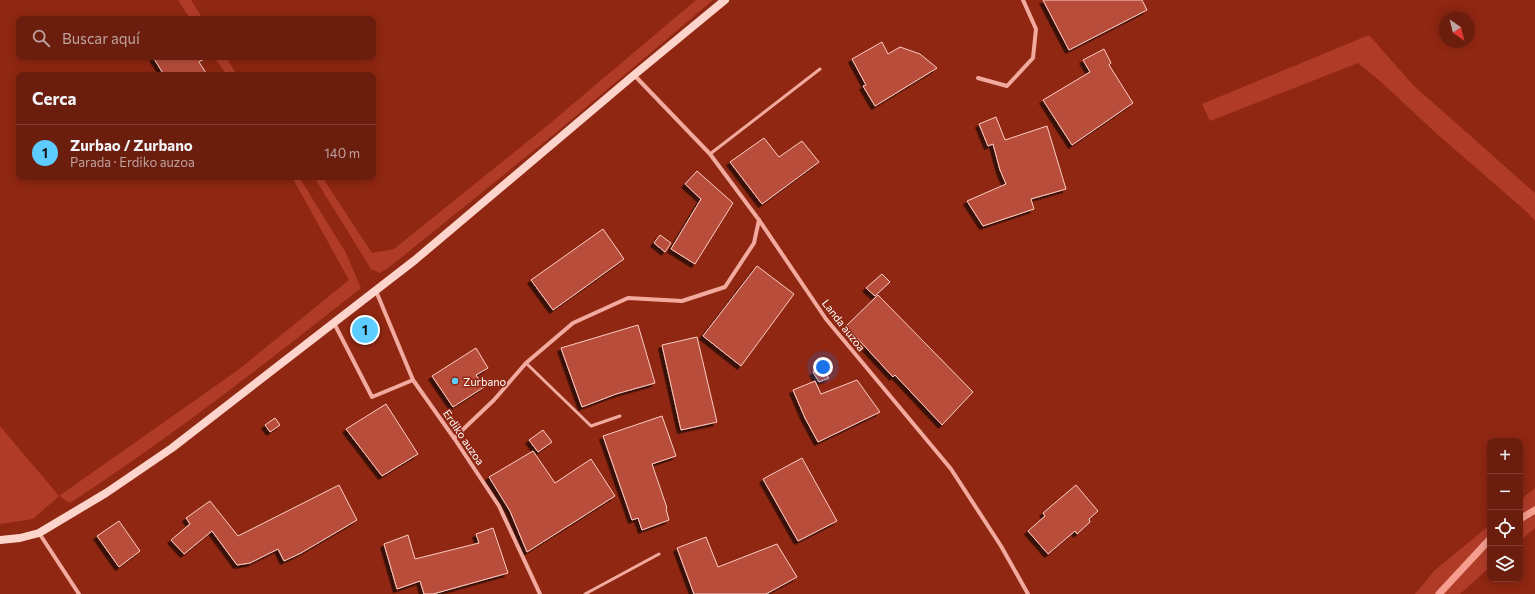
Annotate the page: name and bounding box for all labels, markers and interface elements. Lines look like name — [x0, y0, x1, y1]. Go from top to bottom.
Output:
north arrow — [1439, 12, 1475, 48]
search box — [16, 16, 376, 60]
icon: search — [30, 27, 52, 49]
text: Buscar aquí — [62, 29, 140, 47]
text: Cerca — [32, 88, 77, 109]
text: Zurbao / Zurbano — [70, 136, 193, 154]
text: 1 — [42, 145, 48, 161]
text: 140 m — [324, 145, 360, 161]
text: Parada · Erdiko auzoa — [70, 154, 195, 170]
street label: Landa auzoa — [820, 296, 868, 354]
pin: 1 — [352, 315, 378, 345]
your location — [813, 357, 833, 377]
place label: Zurbano — [463, 375, 506, 388]
marker: Zurbano — [450, 376, 460, 386]
street label: Erdiko auzoa — [441, 407, 487, 467]
map controls — [1487, 438, 1523, 582]
button: + — [1487, 438, 1523, 474]
button: − — [1487, 474, 1523, 510]
button: locate — [1487, 510, 1523, 546]
button: layers — [1487, 546, 1523, 582]

